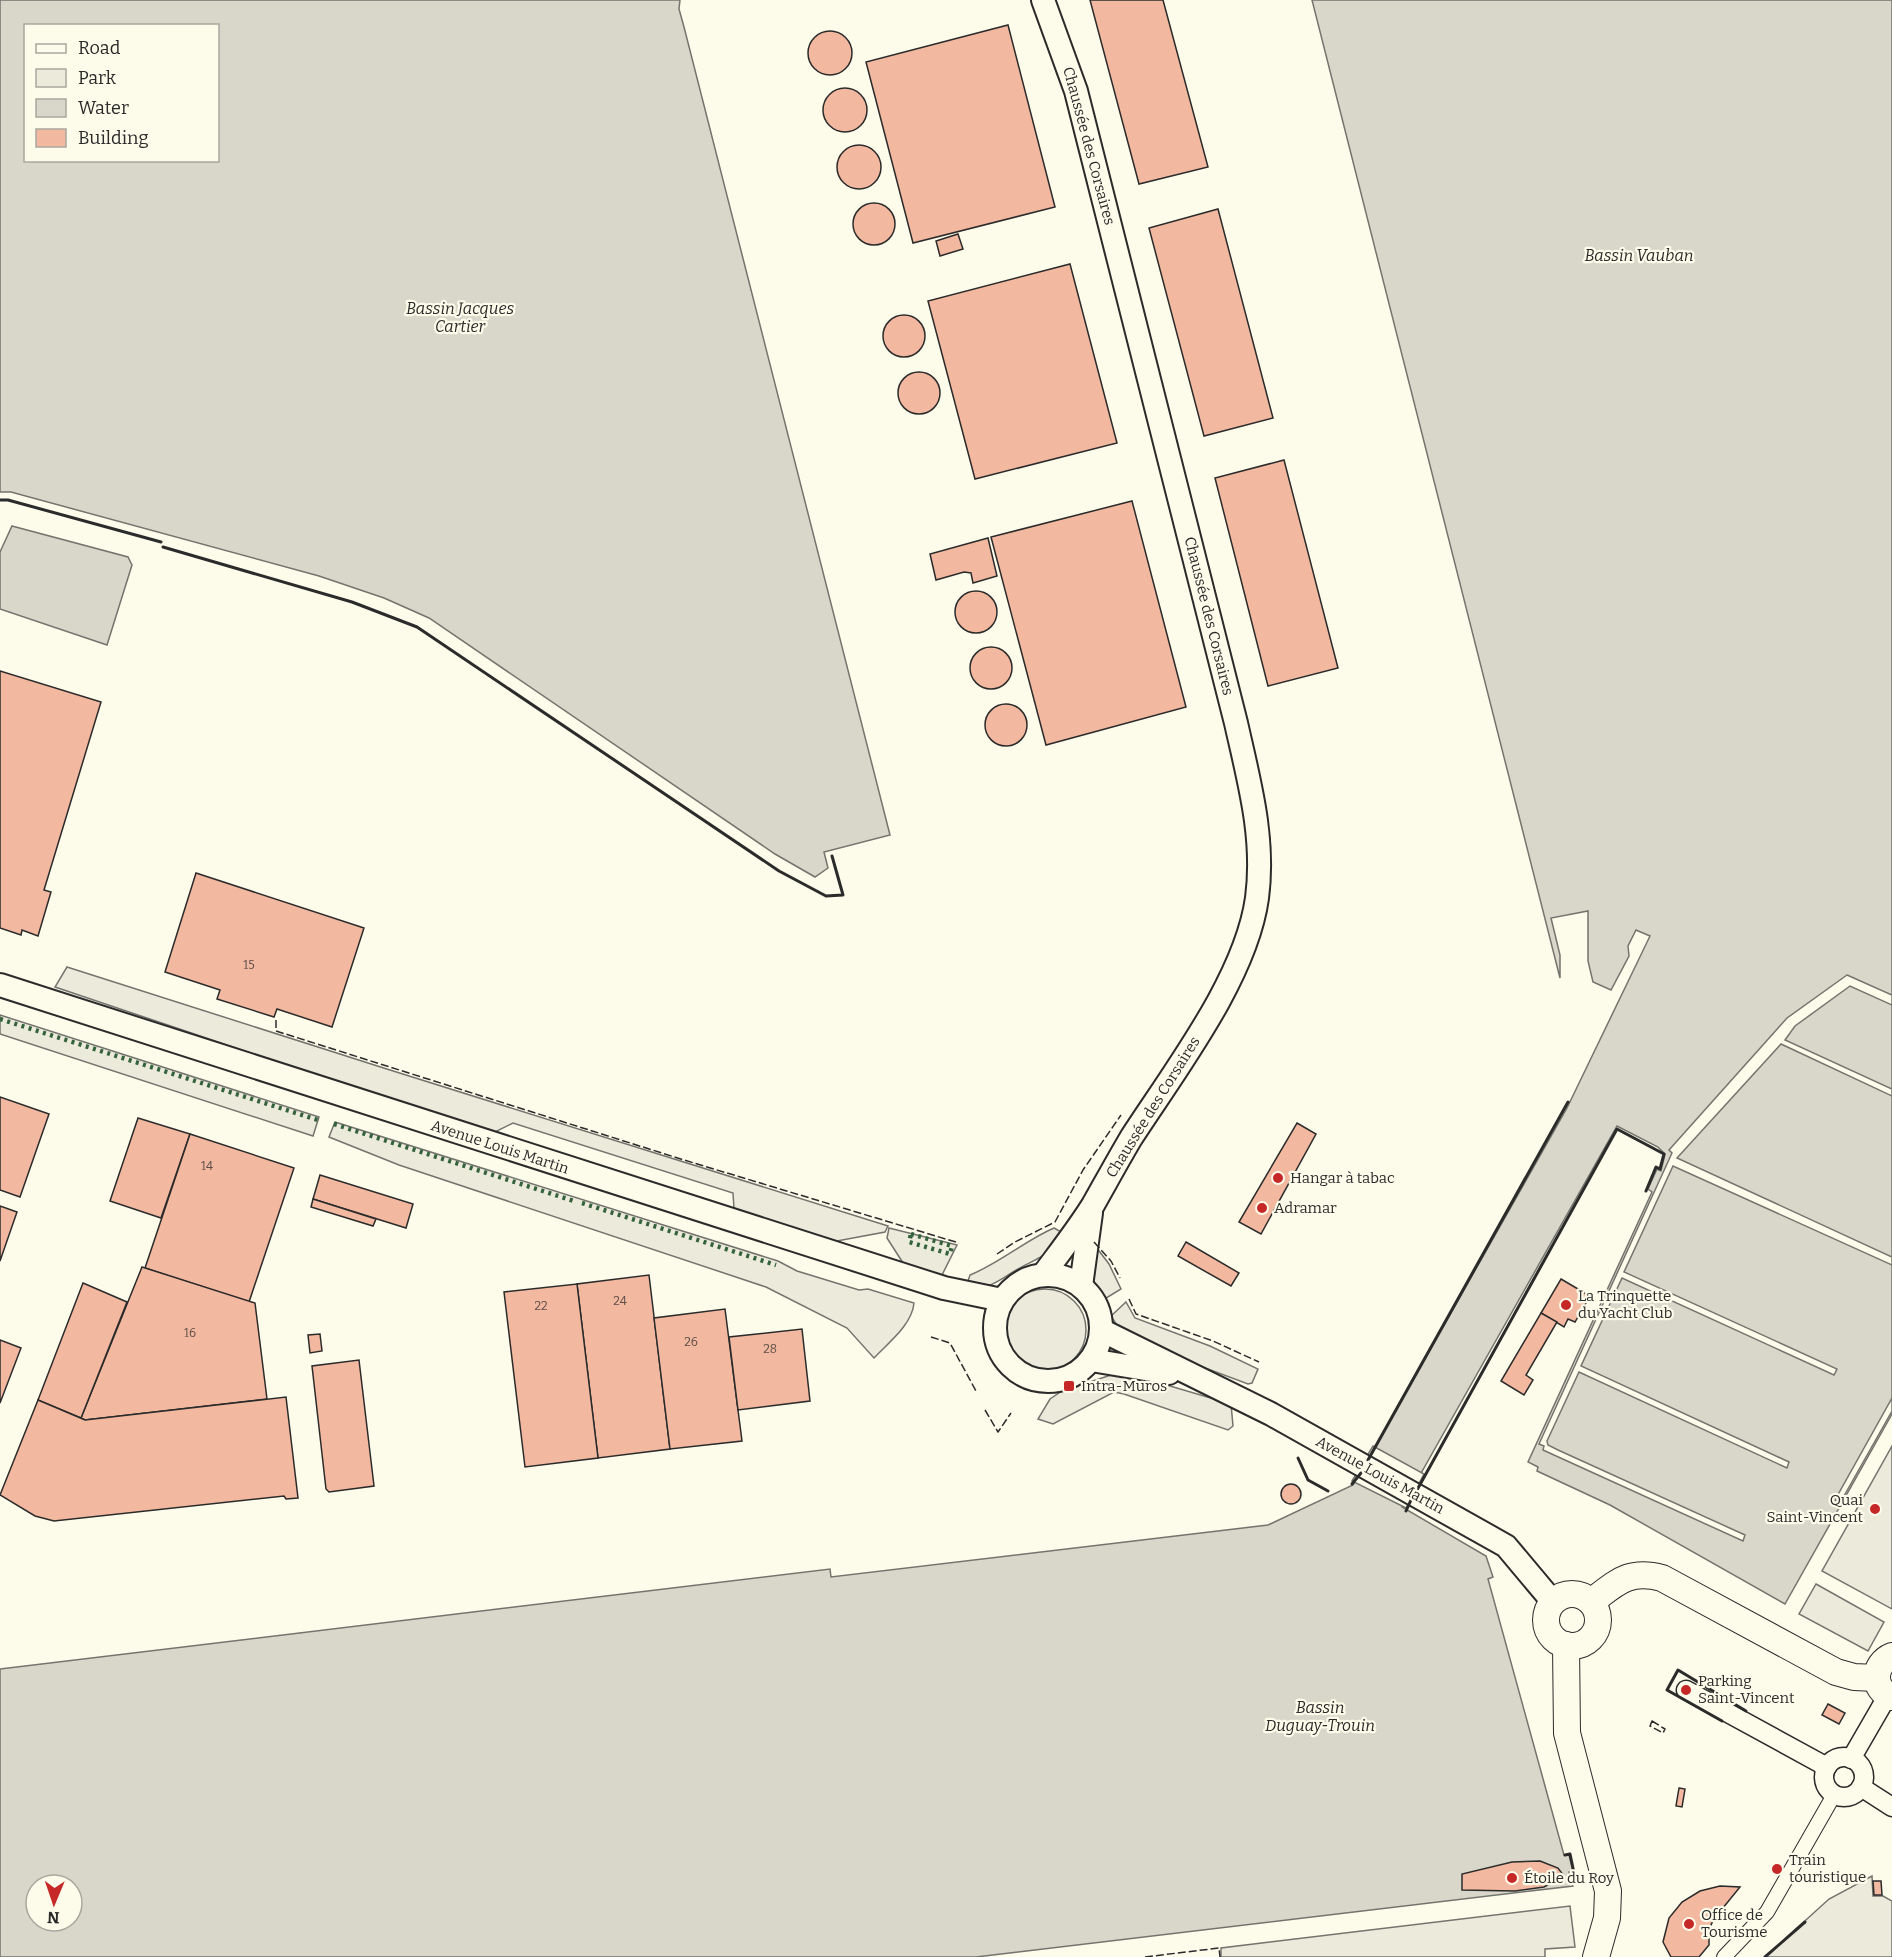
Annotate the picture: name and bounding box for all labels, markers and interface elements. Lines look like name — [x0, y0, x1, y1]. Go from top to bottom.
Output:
legend — [24, 24, 219, 162]
text: Road — [78, 37, 121, 59]
street label: Chaussée des Corsaires — [1059, 65, 1119, 227]
text: Park — [78, 67, 117, 89]
text: Water — [78, 97, 129, 119]
text: Building — [78, 127, 149, 149]
water label: Bassin Vauban — [1584, 246, 1694, 265]
water label: Bassin Jacques Cartier — [406, 299, 514, 336]
street label: Chaussée des Corsaires — [1181, 535, 1237, 697]
house number: 15 — [243, 958, 255, 972]
street label: Chaussée des Corsaires — [1102, 1033, 1204, 1181]
street label: Avenue Louis Martin — [429, 1116, 572, 1178]
house number: 14 — [201, 1159, 213, 1173]
place label: Hangar à tabac — [1290, 1169, 1395, 1187]
marker: Hangar à tabac — [1271, 1171, 1285, 1185]
place label: Adramar — [1274, 1199, 1337, 1217]
marker: Adramar — [1255, 1201, 1269, 1215]
place label: La Trinquette du Yacht Club — [1578, 1287, 1672, 1322]
house number: 24 — [613, 1294, 627, 1308]
marker: La Trinquette du Yacht Club — [1559, 1298, 1573, 1312]
house number: 22 — [534, 1299, 548, 1313]
house number: 16 — [184, 1326, 196, 1340]
house number: 26 — [684, 1335, 698, 1349]
house number: 28 — [763, 1342, 777, 1356]
place label: Intra-Muros — [1081, 1377, 1167, 1395]
marker: Intra-Muros — [1062, 1379, 1076, 1393]
street label: Avenue Louis Martin — [1313, 1432, 1448, 1518]
place label: Quai Saint-Vincent — [1767, 1491, 1864, 1526]
marker: Quai Saint-Vincent — [1868, 1502, 1882, 1516]
place label: Parking Saint-Vincent — [1698, 1672, 1795, 1707]
marker: Parking Saint-Vincent — [1679, 1683, 1693, 1697]
water label: Bassin Duguay-Trouin — [1265, 1698, 1375, 1735]
place label: Train touristique — [1789, 1851, 1866, 1886]
marker: Train touristique — [1770, 1862, 1784, 1876]
place label: Étoile du Roy — [1524, 1869, 1614, 1887]
marker: Étoile du Roy — [1505, 1871, 1519, 1885]
north arrow — [24, 1873, 84, 1933]
place label: Office de Tourisme — [1701, 1906, 1768, 1941]
text: N — [47, 1908, 60, 1927]
marker: Office de Tourisme — [1682, 1917, 1696, 1931]

